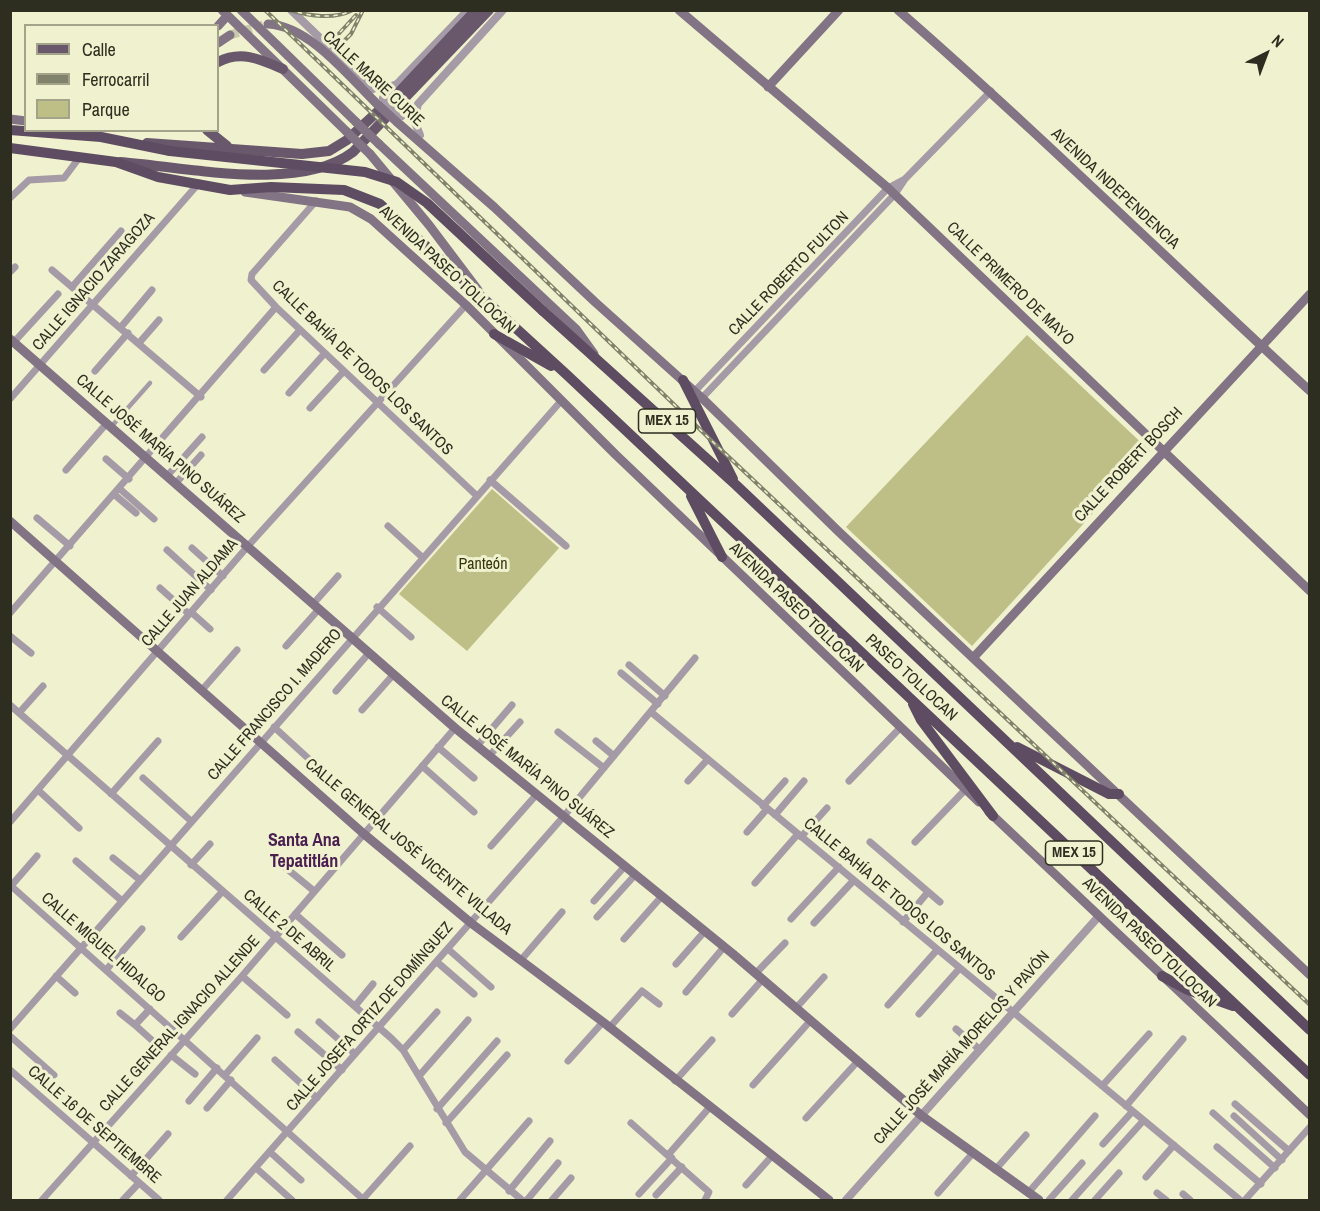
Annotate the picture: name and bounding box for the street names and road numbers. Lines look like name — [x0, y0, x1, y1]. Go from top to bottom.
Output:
street label: CALLE MARIE CURIE — [318, 27, 428, 131]
street label: AVENIDA INDEPENDENCIA — [1047, 125, 1183, 253]
street label: AVENIDA PASEO TOLLOCAN — [375, 202, 519, 338]
street label: CALLE ROBERTO FULTON — [725, 208, 853, 340]
street label: CALLE IGNACIO ZARAGOZA — [29, 209, 159, 355]
street label: CALLE PRIMERO DE MAYO — [942, 218, 1078, 350]
street label: CALLE BAHÍA DE TODOS LOS SANTOS — [268, 276, 456, 460]
street label: CALLE JOSÉ MARÍA PINO SUÁREZ — [72, 370, 248, 528]
street label: CALLE ROBERT BOSCH — [1071, 404, 1187, 526]
road number: MEX 15 — [638, 409, 696, 433]
street label: CALLE JUAN ALDAMA — [138, 535, 242, 651]
street label: AVENIDA PASEO TOLLOCAN — [725, 539, 867, 677]
street label: CALLE FRANCISCO I. MADERO — [204, 625, 346, 785]
street label: PASEO TOLLOCAN — [861, 631, 961, 725]
street label: CALLE JOSÉ MARÍA PINO SUÁREZ — [437, 691, 617, 843]
street label: CALLE GENERAL JOSÉ VICENTE VILLADA — [301, 755, 515, 939]
street label: CALLE BAHÍA DE TODOS LOS SANTOS — [799, 814, 999, 986]
road number: MEX 15 — [1046, 841, 1102, 865]
street label: AVENIDA PASEO TOLLOCAN — [1078, 874, 1220, 1012]
street label: CALLE 2 DE ABRIL — [239, 886, 339, 976]
street label: CALLE MIGUEL HIDALGO — [37, 889, 169, 1007]
street label: CALLE JOSEFA ORTIZ DE DOMÍNGUEZ — [283, 919, 457, 1115]
street label: CALLE GENERAL IGNACIO ALLENDE — [96, 932, 264, 1116]
street label: CALLE JOSÉ MARÍA MORELOS Y PAVÓN — [870, 947, 1054, 1149]
street label: CALLE 16 DE SEPTIEMBRE — [24, 1062, 164, 1188]

